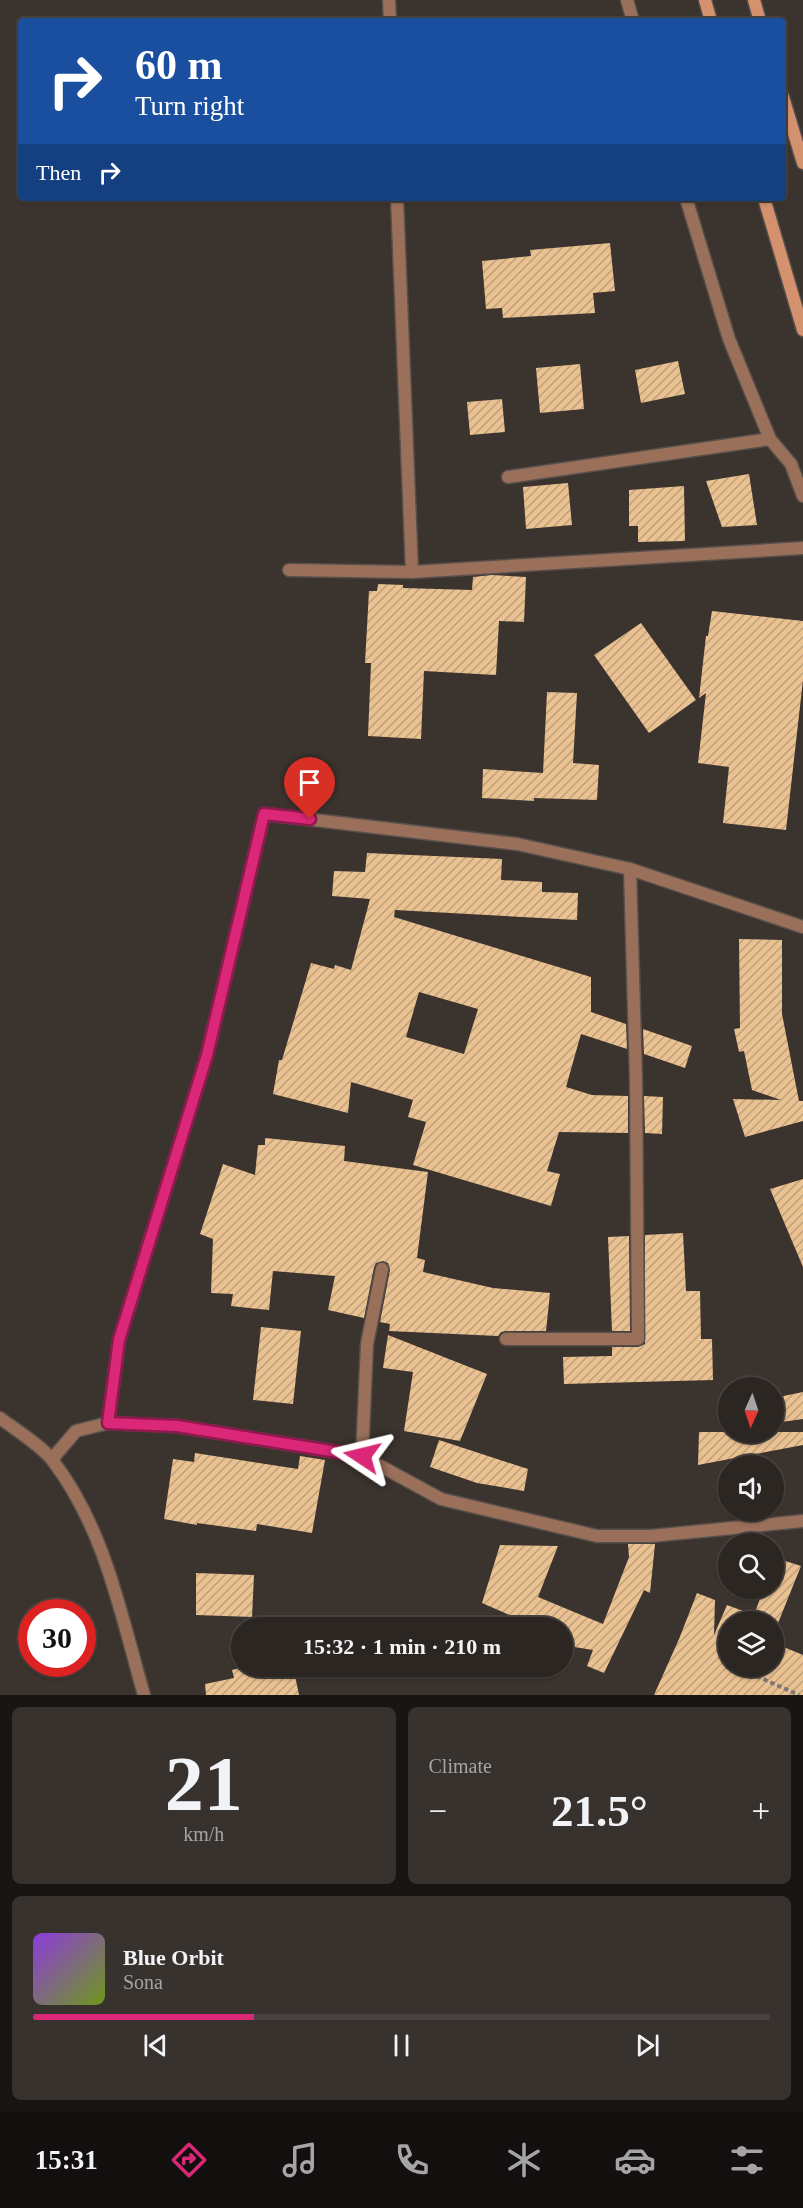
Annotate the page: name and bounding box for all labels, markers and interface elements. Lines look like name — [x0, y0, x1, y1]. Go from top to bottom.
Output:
icon: right — [36, 42, 114, 120]
text: 60 m — [135, 42, 223, 88]
text: Turn right — [135, 91, 244, 121]
icon: right — [93, 156, 126, 189]
text: Then — [36, 160, 81, 185]
pin — [284, 757, 335, 819]
icon: arrive — [293, 766, 326, 799]
north arrow — [718, 1377, 784, 1443]
map controls — [718, 1377, 784, 1677]
position arrow — [330, 1424, 394, 1488]
button: sound — [718, 1455, 784, 1521]
button: search — [718, 1533, 784, 1599]
speed limit sign: 30 — [18, 1599, 96, 1677]
button: layers — [718, 1611, 784, 1677]
text: 15:32 · 1 min · 210 m — [303, 1634, 501, 1659]
text: 21 — [165, 1740, 243, 1827]
text: Climate — [429, 1755, 492, 1777]
text: 21.5° — [551, 1786, 648, 1836]
text: − — [429, 1793, 447, 1829]
text: + — [751, 1793, 770, 1829]
text: km/h — [183, 1823, 224, 1845]
text: Blue Orbit — [123, 1945, 224, 1970]
text: Sona — [123, 1971, 163, 1993]
icon: previous — [139, 2029, 172, 2062]
icon: pause — [385, 2029, 418, 2062]
icon: next — [631, 2029, 664, 2062]
icon: directions — [168, 2139, 210, 2181]
icon: music — [279, 2139, 321, 2181]
icon: phone — [391, 2139, 433, 2181]
icon: climate — [503, 2139, 545, 2181]
icon: car — [614, 2139, 656, 2181]
icon: filters — [726, 2139, 768, 2181]
text: 15:31 — [35, 2145, 98, 2175]

